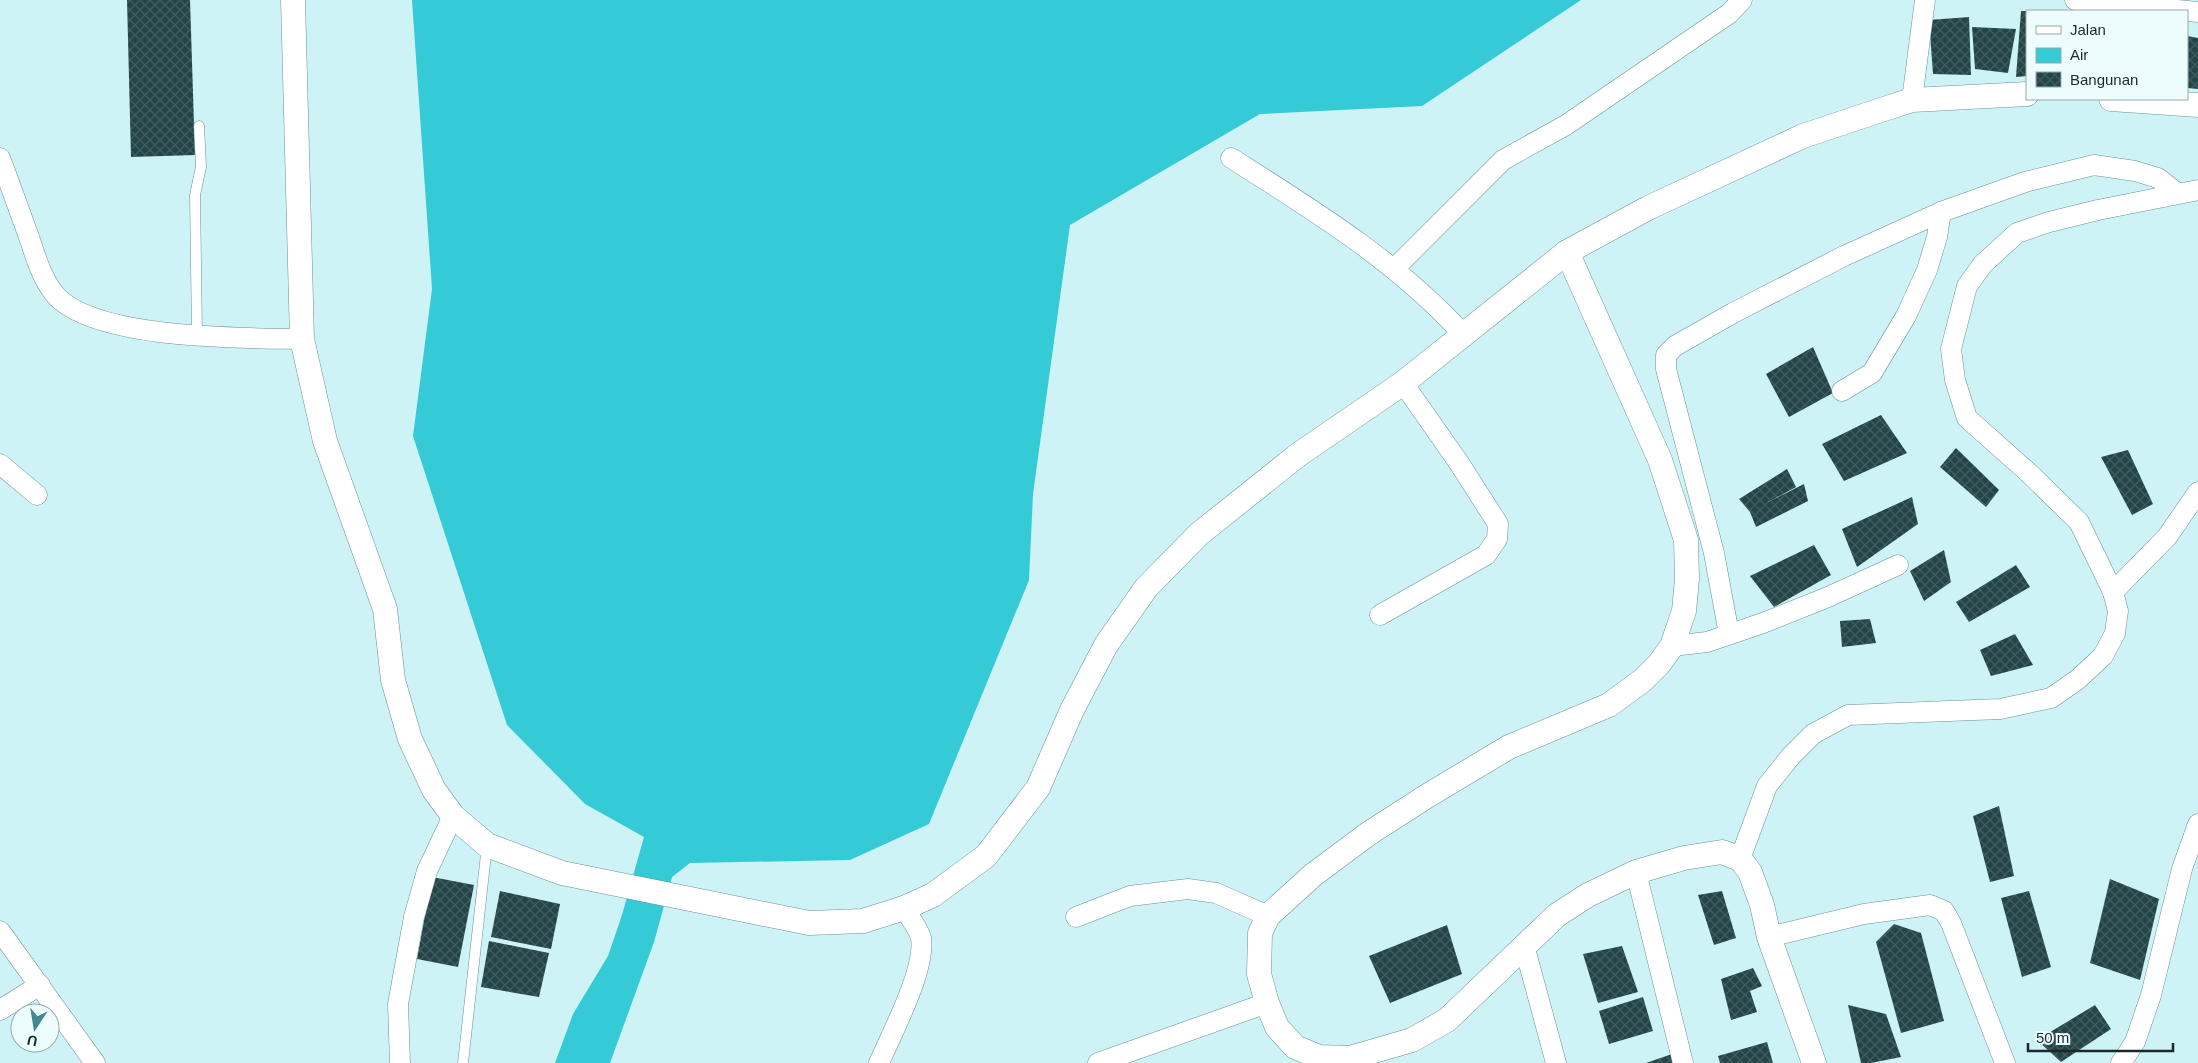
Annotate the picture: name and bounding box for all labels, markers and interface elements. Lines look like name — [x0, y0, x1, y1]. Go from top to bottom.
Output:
legend — [2026, 10, 2188, 100]
text: Jalan — [2070, 21, 2106, 38]
text: Air — [2070, 46, 2088, 63]
text: Bangunan — [2070, 71, 2138, 88]
north arrow — [10, 1003, 60, 1053]
scale bar — [2028, 1020, 2173, 1052]
text: 50 m — [2036, 1029, 2069, 1046]
text: U — [26, 1032, 39, 1050]

